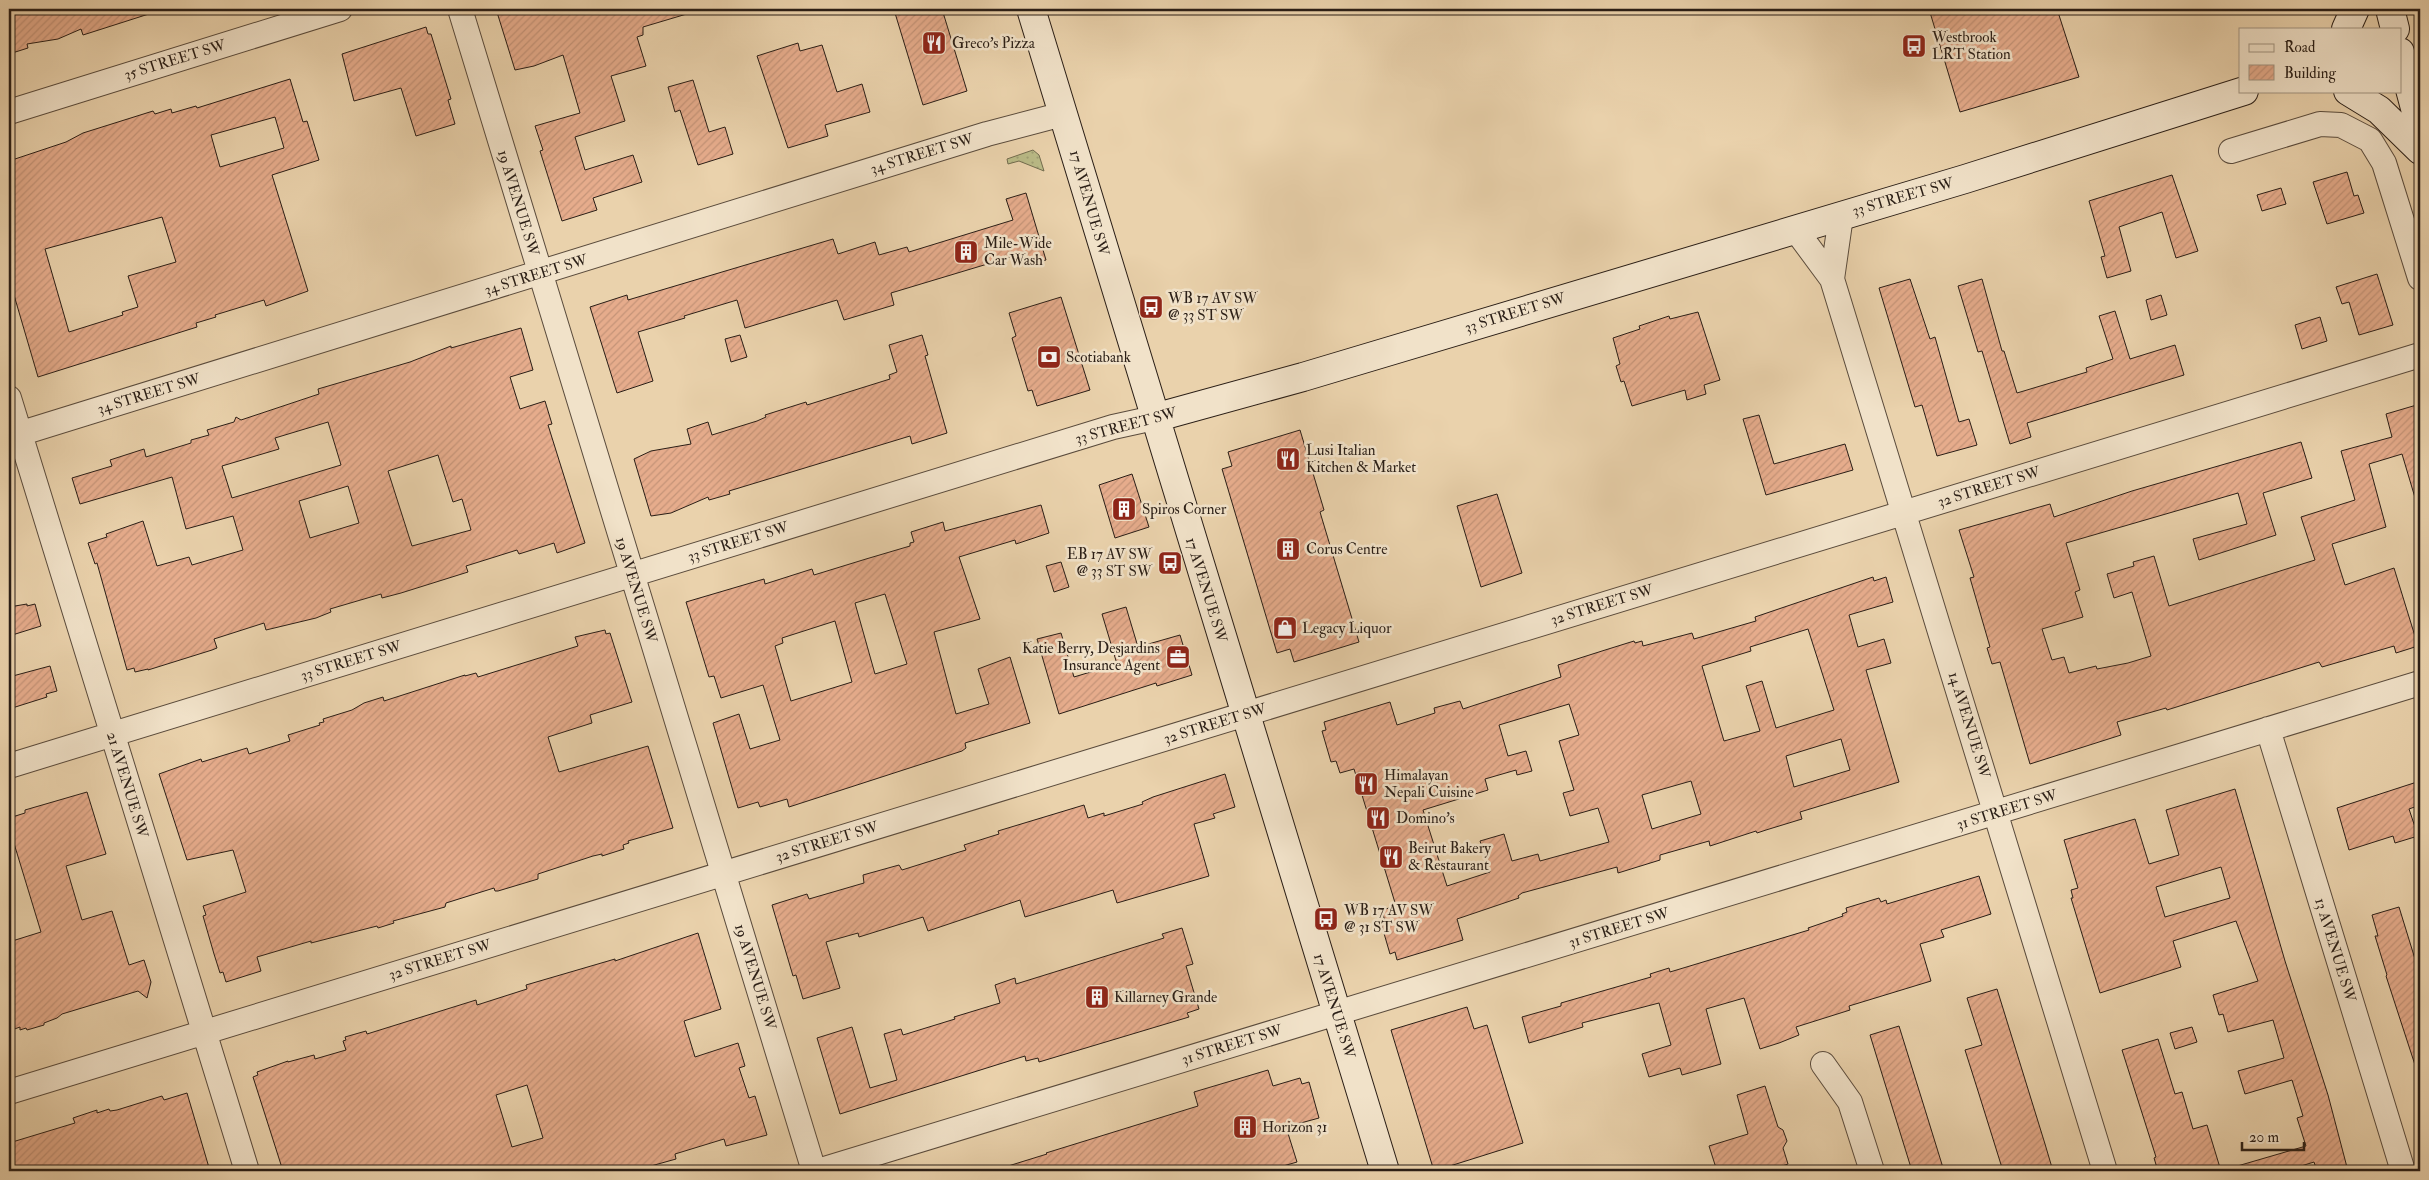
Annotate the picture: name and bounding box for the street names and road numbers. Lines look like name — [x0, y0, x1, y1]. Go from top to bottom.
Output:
street label: 35 STREET SW — [122, 35, 229, 84]
street label: 34 STREET SW — [868, 129, 976, 179]
street label: 19 AVENUE SW — [493, 148, 543, 259]
street label: 17 AVENUE SW — [1065, 148, 1113, 259]
street label: 33 STREET SW — [1850, 173, 1957, 221]
street label: 34 STREET SW — [482, 250, 590, 300]
street label: 33 STREET SW — [1462, 288, 1568, 337]
street label: 34 STREET SW — [95, 369, 203, 419]
street label: 33 STREET SW — [1073, 403, 1180, 449]
street label: 32 STREET SW — [1935, 462, 2043, 512]
street label: 33 STREET SW — [685, 517, 791, 566]
street label: 19 AVENUE SW — [611, 535, 661, 646]
street label: 17 AVENUE SW — [1181, 535, 1231, 646]
street label: 32 STREET SW — [1548, 580, 1656, 630]
street label: 33 STREET SW — [298, 636, 404, 685]
street label: 14 AVENUE SW — [1944, 670, 1994, 781]
street label: 32 STREET SW — [1161, 699, 1269, 749]
street label: 21 AVENUE SW — [102, 730, 152, 841]
street label: 31 STREET SW — [1954, 785, 2060, 834]
street label: 32 STREET SW — [773, 817, 881, 867]
street label: 13 AVENUE SW — [2310, 896, 2360, 1005]
street label: 31 STREET SW — [1566, 903, 1672, 952]
street label: 19 AVENUE SW — [730, 922, 780, 1033]
street label: 32 STREET SW — [386, 935, 494, 985]
street label: 17 AVENUE SW — [1309, 951, 1359, 1062]
street label: 31 STREET SW — [1179, 1020, 1285, 1069]

